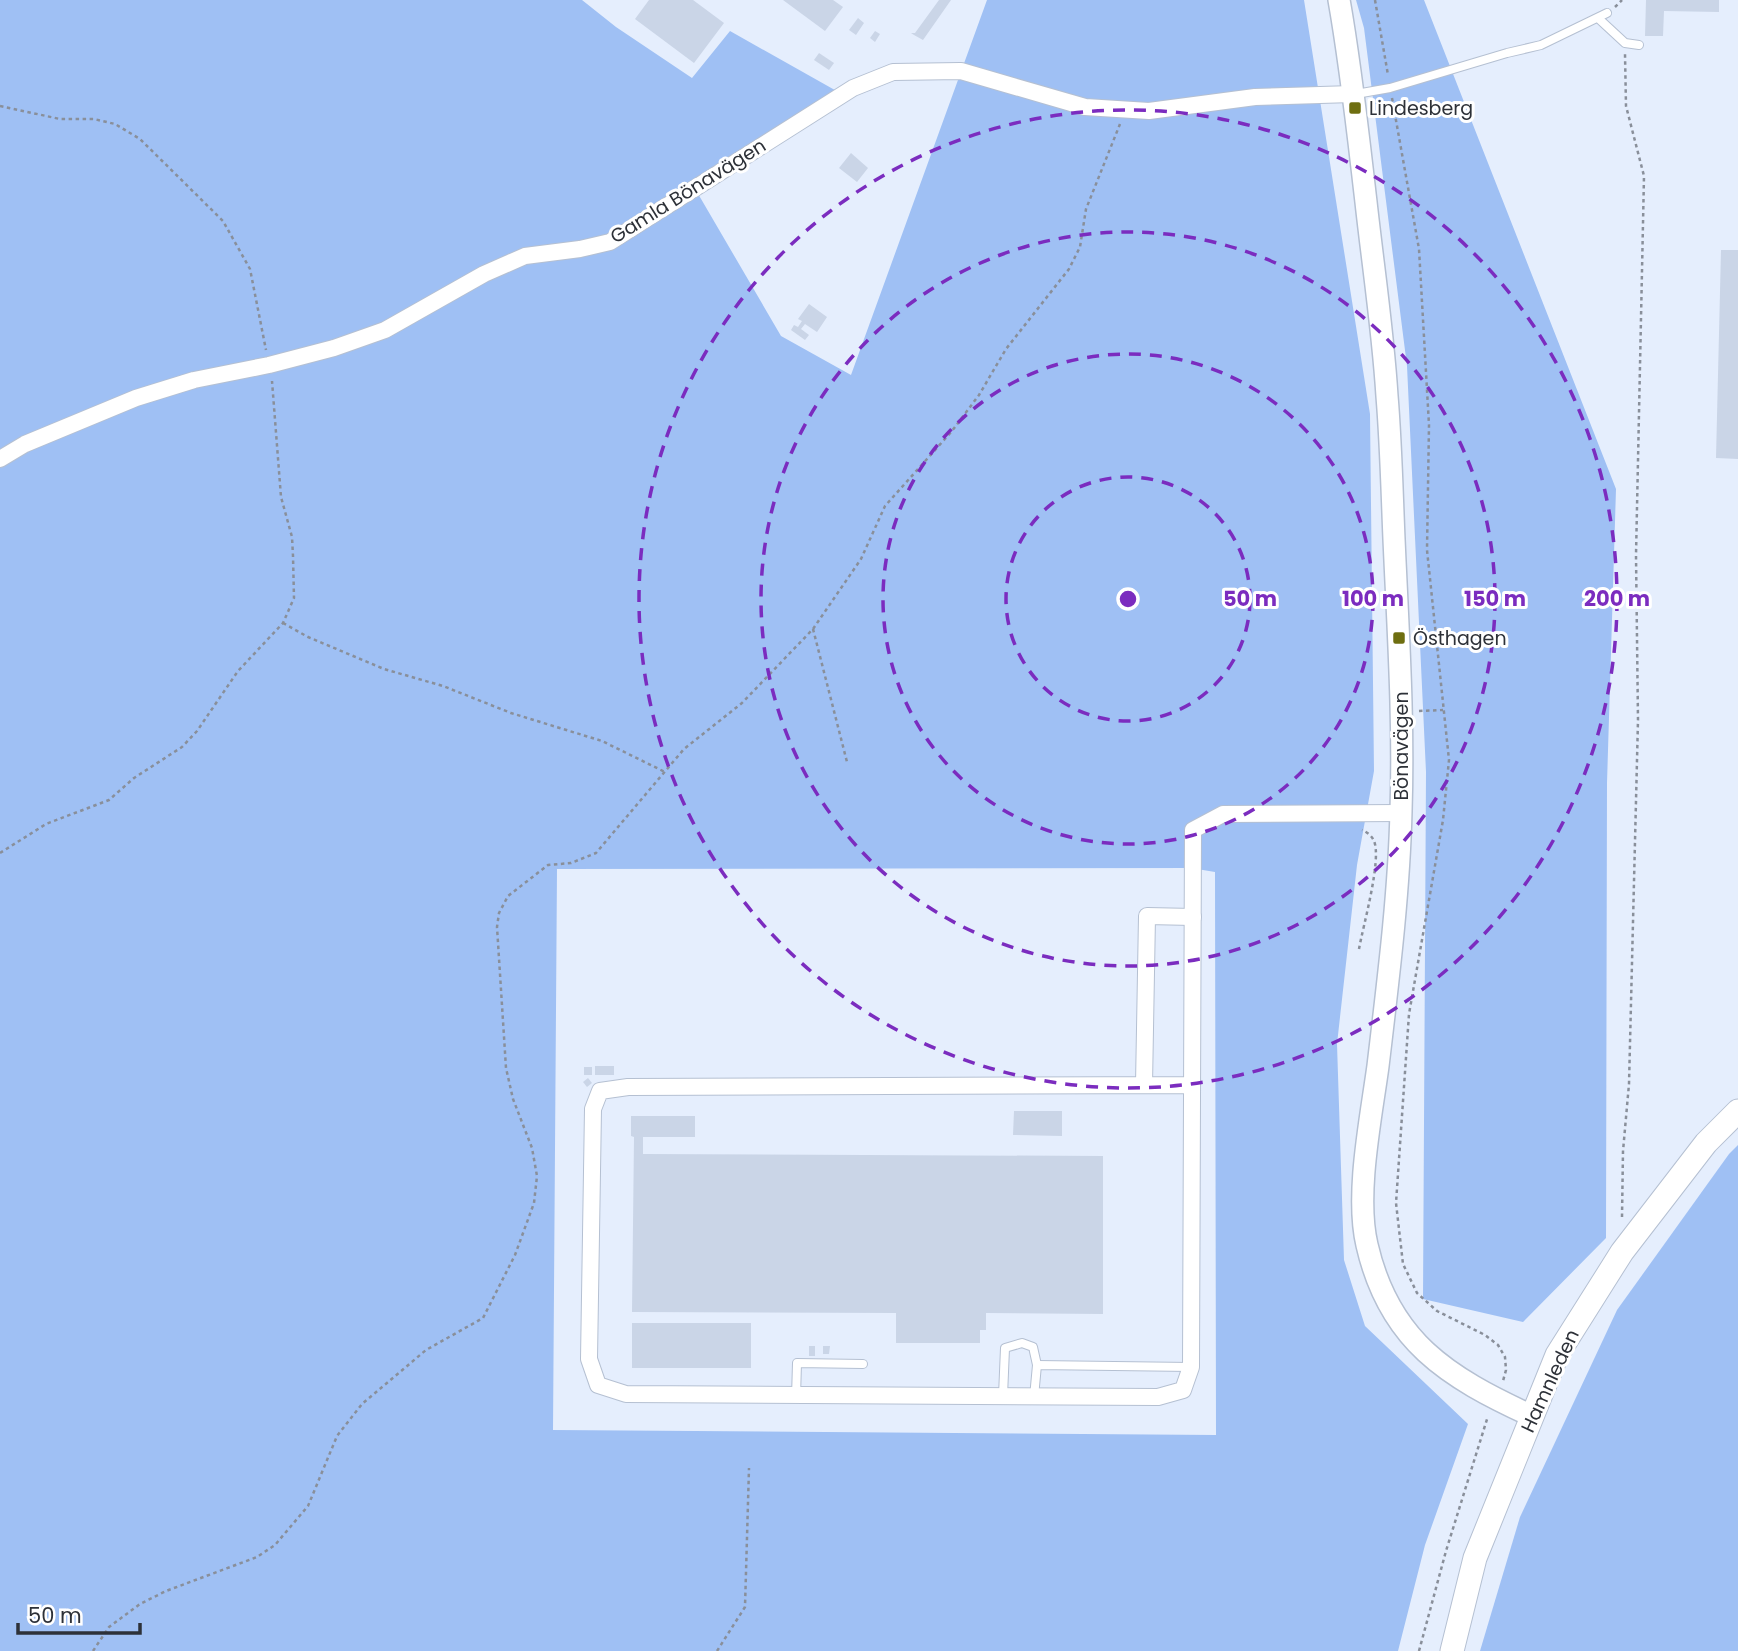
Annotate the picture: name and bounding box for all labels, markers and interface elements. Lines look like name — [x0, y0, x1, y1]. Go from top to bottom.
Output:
place label: Lindesberg — [1369, 95, 1473, 122]
marker: Lindesberg — [1347, 100, 1363, 116]
street label: Gamla Bönavägen — [605, 132, 771, 250]
text: 50 m — [1223, 584, 1277, 613]
text: 100 m — [1342, 584, 1404, 613]
text: 150 m — [1464, 584, 1526, 613]
text: 200 m — [1584, 584, 1650, 613]
centre of rings — [1116, 587, 1140, 611]
place label: Östhagen — [1413, 625, 1507, 652]
marker: Östhagen — [1391, 630, 1407, 646]
street label: Bönavägen — [1388, 691, 1415, 801]
street label: Hamnleden — [1514, 1325, 1586, 1437]
scale bar — [18, 1592, 140, 1636]
text: 50 m — [28, 1601, 82, 1630]

